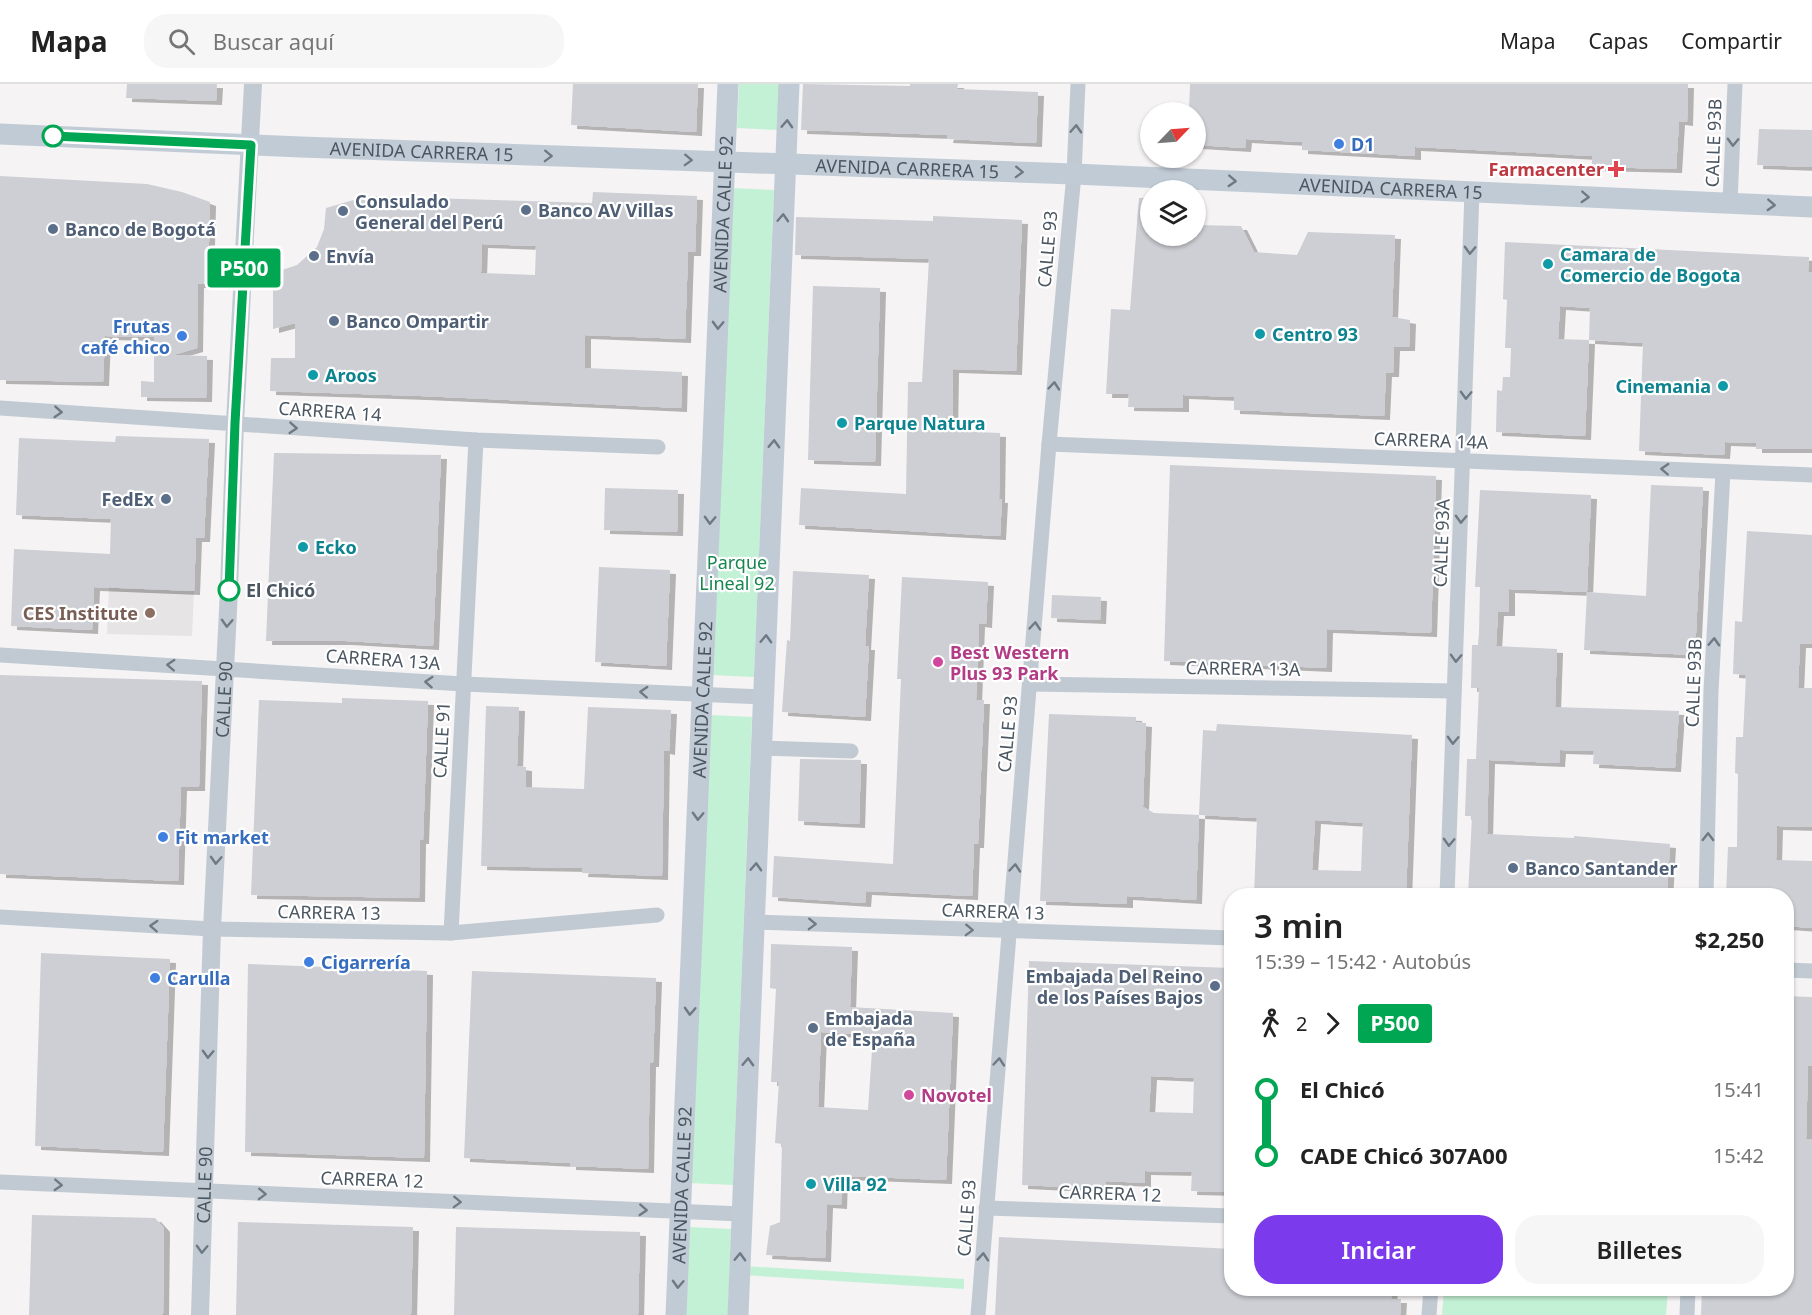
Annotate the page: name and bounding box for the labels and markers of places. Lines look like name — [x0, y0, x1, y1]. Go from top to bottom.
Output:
unlabelled marker — [42, 125, 64, 147]
place label: D1 — [1351, 132, 1374, 156]
marker: D1 — [1332, 137, 1346, 151]
place label: Farmacenter — [1489, 157, 1604, 181]
marker: Farmacenter — [1609, 162, 1623, 176]
place label: Consulado General del Perú — [355, 189, 504, 234]
place label: Banco AV Villas — [538, 198, 673, 222]
marker: Banco AV Villas — [519, 203, 533, 217]
marker: Consulado General del Perú — [336, 204, 350, 218]
place label: Banco de Bogotá — [65, 217, 216, 241]
marker: Banco de Bogotá — [46, 222, 60, 236]
place label: Camara de Comercio de Bogota — [1560, 242, 1741, 287]
place label: Envía — [326, 244, 374, 268]
marker: Envía — [307, 249, 321, 263]
marker: Camara de Comercio de Bogota — [1541, 257, 1555, 271]
place label: Banco Ompartir — [346, 309, 489, 333]
place label: Frutas café chico — [81, 314, 170, 359]
marker: Banco Ompartir — [327, 314, 341, 328]
place label: Centro 93 — [1272, 322, 1358, 346]
marker: Centro 93 — [1253, 327, 1267, 341]
marker: Frutas café chico — [175, 329, 189, 343]
place label: Aroos — [325, 363, 377, 387]
marker: Aroos — [306, 368, 320, 382]
place label: Cinemania — [1615, 374, 1711, 398]
marker: Cinemania — [1716, 379, 1730, 393]
place label: Parque Natura — [854, 411, 986, 435]
marker: Parque Natura — [835, 416, 849, 430]
place label: FedEx — [102, 487, 155, 511]
marker: FedEx — [159, 492, 173, 506]
place label: Ecko — [315, 535, 357, 559]
marker: Ecko — [296, 540, 310, 554]
place label: El Chicó — [246, 578, 315, 602]
marker: El Chicó — [218, 579, 240, 601]
place label: CES Institute — [23, 601, 138, 625]
marker: CES Institute — [143, 606, 157, 620]
place label: Best Western Plus 93 Park — [950, 640, 1069, 685]
marker: Best Western Plus 93 Park — [931, 655, 945, 669]
place label: Fit market — [175, 825, 269, 849]
marker: Fit market — [156, 830, 170, 844]
place label: Banco Santander — [1525, 856, 1678, 880]
marker: Banco Santander — [1506, 861, 1520, 875]
place label: Cigarrería — [321, 950, 411, 974]
marker: Cigarrería — [302, 955, 316, 969]
place label: Embajada Del Reino de los Países Bajos — [1025, 964, 1203, 1009]
place label: Carulla — [167, 966, 231, 990]
marker: Carulla — [148, 971, 162, 985]
marker: Embajada Del Reino de los Países Bajos — [1208, 979, 1222, 993]
place label: Embajada de España — [825, 1006, 916, 1051]
marker: Embajada de España — [806, 1021, 820, 1035]
place label: Novotel — [921, 1083, 992, 1107]
marker: Novotel — [902, 1088, 916, 1102]
place label: Villa 92 — [823, 1172, 887, 1196]
marker: Villa 92 — [804, 1177, 818, 1191]

